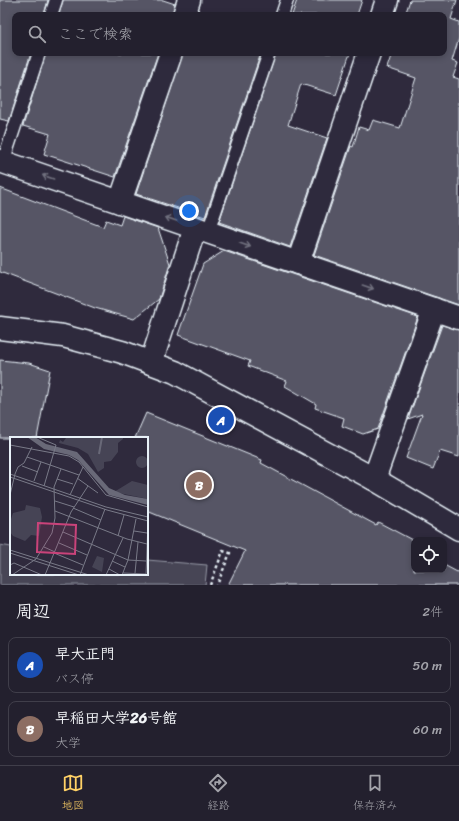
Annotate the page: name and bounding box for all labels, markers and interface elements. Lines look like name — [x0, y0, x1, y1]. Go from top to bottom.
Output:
search box — [12, 12, 447, 56]
text: ここで検索 — [58, 21, 133, 47]
icon: search — [26, 23, 48, 45]
one-way arrow — [42, 173, 55, 180]
your location — [179, 201, 199, 221]
one-way arrow — [165, 215, 178, 222]
one-way arrow — [238, 241, 250, 249]
one-way arrow — [361, 283, 373, 291]
pin: A — [208, 405, 234, 435]
inset map — [10, 437, 148, 575]
pin: B — [186, 470, 212, 500]
map controls — [411, 537, 447, 573]
button: locate — [411, 537, 447, 573]
text: 周辺 — [16, 596, 50, 626]
text: 2件 — [422, 600, 443, 623]
text: 早大正門 — [55, 641, 115, 667]
text: A — [26, 654, 34, 677]
text: 50 m — [412, 654, 442, 677]
text: バス停 — [55, 667, 94, 690]
text: 早稲田大学26号館 — [55, 705, 177, 731]
text: B — [26, 718, 34, 741]
text: 60 m — [413, 718, 442, 741]
text: 大学 — [55, 731, 81, 754]
tab: 地図 — [62, 772, 84, 815]
tab: 経路 — [207, 772, 229, 815]
tab: 保存済み — [353, 772, 397, 815]

